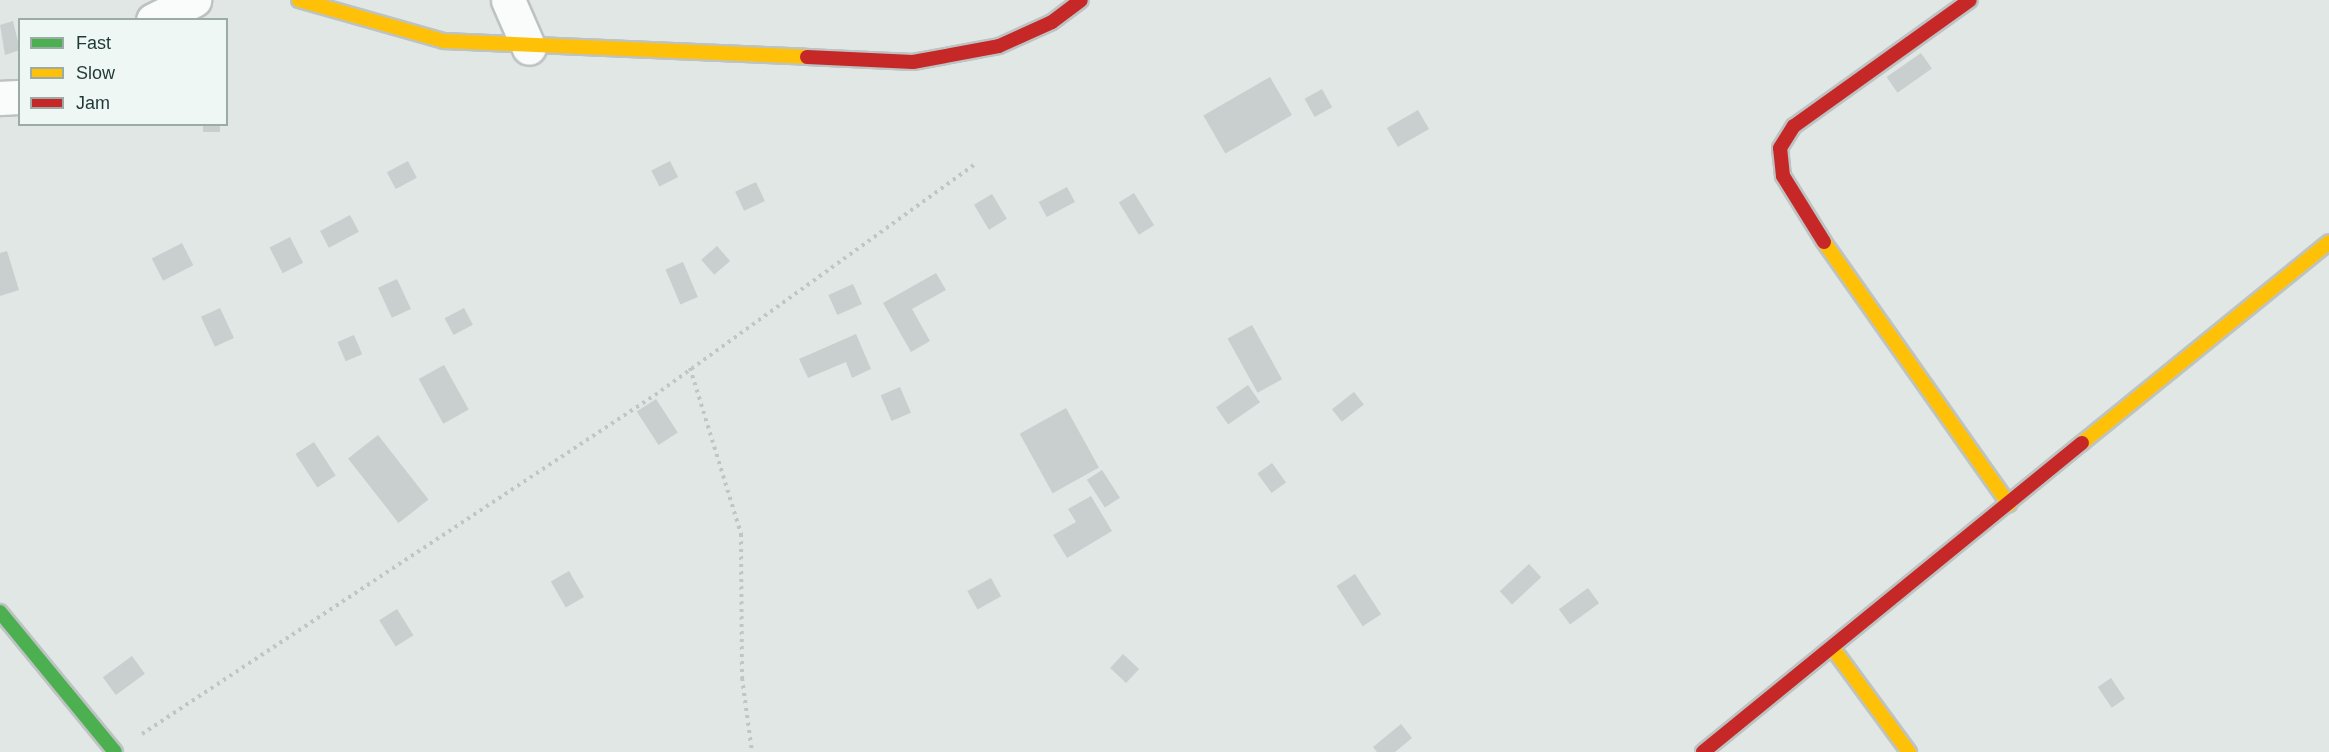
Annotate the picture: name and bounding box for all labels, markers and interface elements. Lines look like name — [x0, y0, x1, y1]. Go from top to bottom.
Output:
legend — [18, 18, 228, 126]
text: Fast — [76, 33, 111, 53]
text: Slow — [76, 63, 115, 83]
text: Jam — [76, 93, 110, 113]

